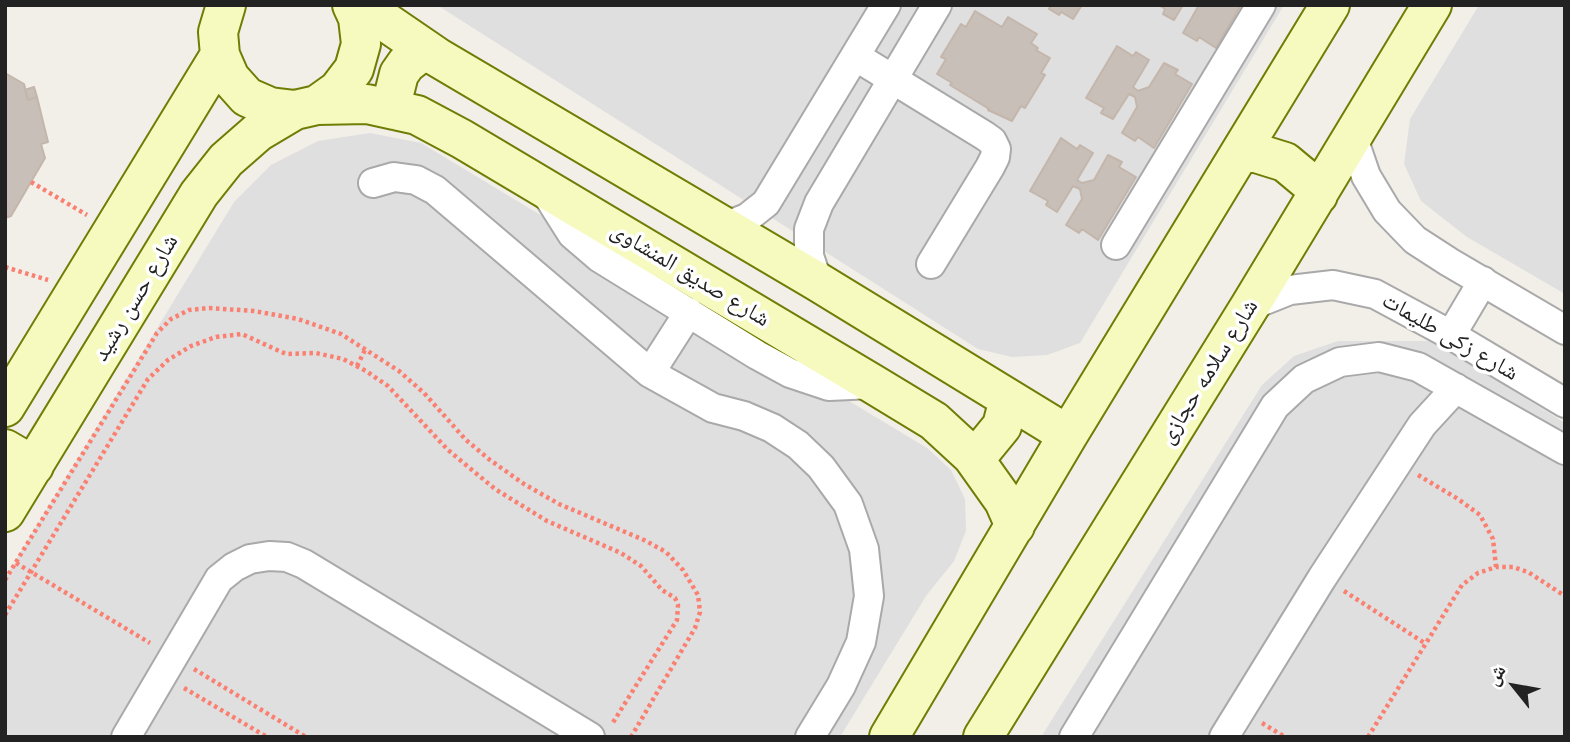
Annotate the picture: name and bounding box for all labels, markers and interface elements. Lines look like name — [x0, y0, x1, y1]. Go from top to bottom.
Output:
street label: شارع صديق المنشاوى — [605, 217, 775, 333]
street label: شارع حسن رشيد — [87, 230, 185, 366]
street label: شارع زكى طليمات — [1377, 287, 1523, 387]
street label: شارع سلامه حجازى — [1153, 295, 1265, 449]
north arrow — [1479, 651, 1549, 721]
text: ش — [1481, 661, 1510, 689]

